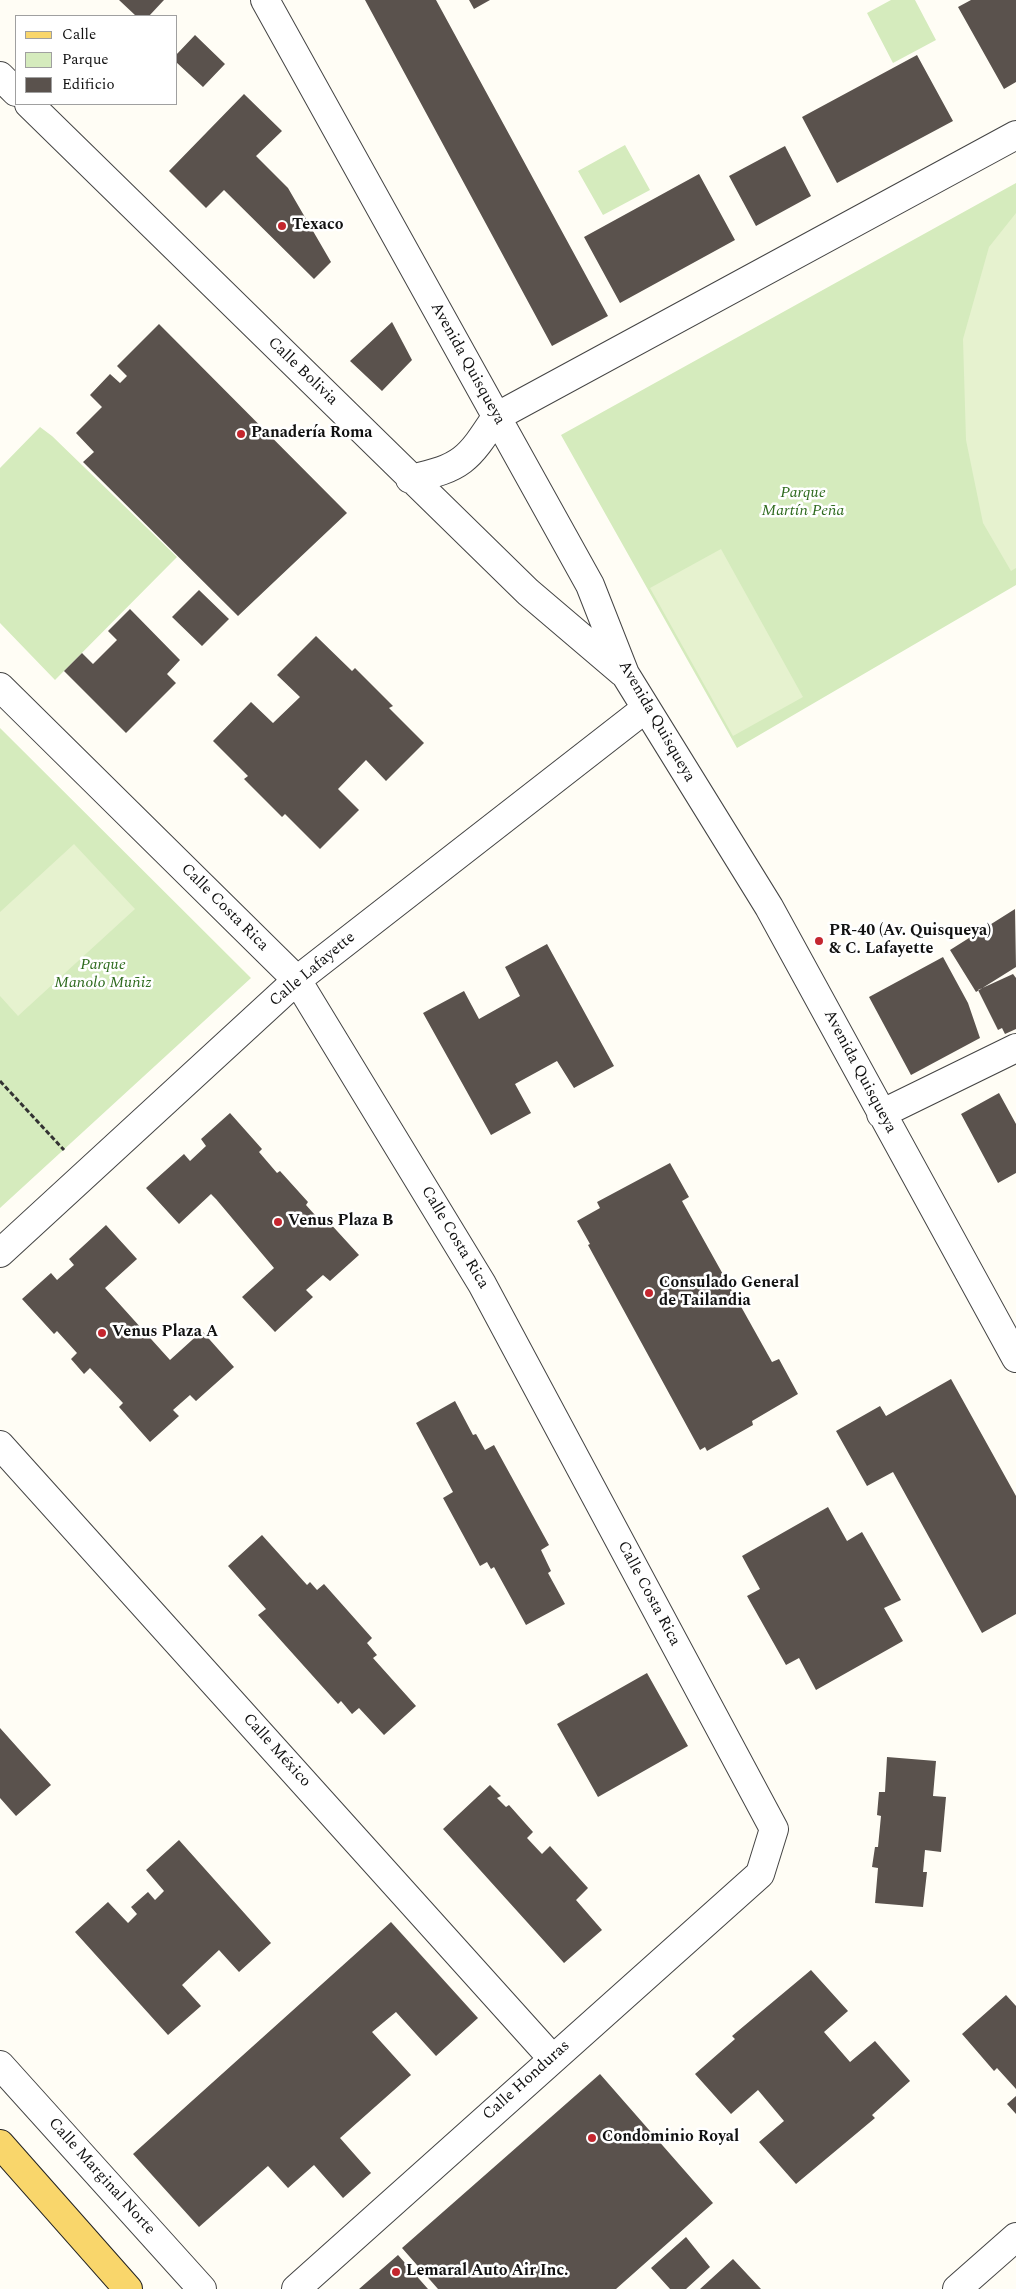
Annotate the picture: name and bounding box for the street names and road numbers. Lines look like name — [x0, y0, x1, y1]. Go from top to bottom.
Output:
street label: Avenida Quisqueya — [425, 300, 509, 428]
street label: Calle Bolivia — [263, 334, 341, 410]
street label: Avenida Quisqueya — [613, 658, 699, 786]
street label: Calle Costa Rica — [176, 860, 272, 956]
street label: Calle Lafayette — [266, 929, 360, 1011]
street label: Avenida Quisqueya — [818, 1007, 900, 1137]
street label: Calle Costa Rica — [416, 1183, 492, 1293]
street label: Calle Costa Rica — [612, 1538, 684, 1650]
street label: Calle México — [238, 1710, 314, 1792]
street label: Calle Honduras — [479, 2037, 575, 2125]
street label: Calle Marginal Norte — [43, 2115, 159, 2239]

